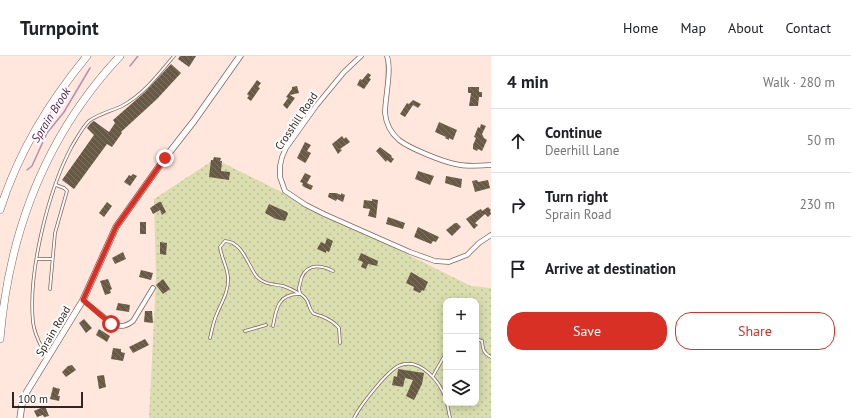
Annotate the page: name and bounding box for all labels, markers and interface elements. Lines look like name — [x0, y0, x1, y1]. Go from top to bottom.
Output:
text: Turnpoint — [20, 16, 99, 40]
text: Home — [623, 19, 658, 37]
text: Map — [680, 19, 706, 37]
text: About — [728, 19, 764, 37]
text: Contact — [786, 19, 831, 37]
text: 4 min — [507, 71, 548, 93]
text: Walk · 280 m — [763, 74, 835, 91]
water label: Sprain Brook — [28, 84, 74, 145]
street label: Crosshill Road — [272, 89, 320, 153]
text: Continue — [545, 123, 602, 142]
icon: ahead — [507, 130, 529, 152]
text: 50 m — [807, 132, 835, 149]
text: Deerhill Lane — [545, 142, 619, 159]
route end — [156, 149, 174, 167]
text: Turn right — [545, 187, 608, 206]
icon: right — [507, 194, 529, 216]
text: 230 m — [800, 196, 835, 213]
text: Sprain Road — [545, 206, 611, 223]
icon: arrive — [507, 258, 529, 280]
text: Arrive at destination — [545, 259, 676, 278]
map controls — [443, 298, 479, 406]
button: + — [443, 298, 479, 334]
street label: Sprain Road — [33, 303, 74, 359]
button: Save — [507, 312, 667, 350]
button: Share — [675, 312, 835, 350]
route start — [102, 315, 120, 333]
button: − — [443, 334, 479, 370]
button: layers — [443, 370, 479, 406]
scale bar — [12, 390, 83, 409]
text: 100 m — [18, 392, 48, 406]

